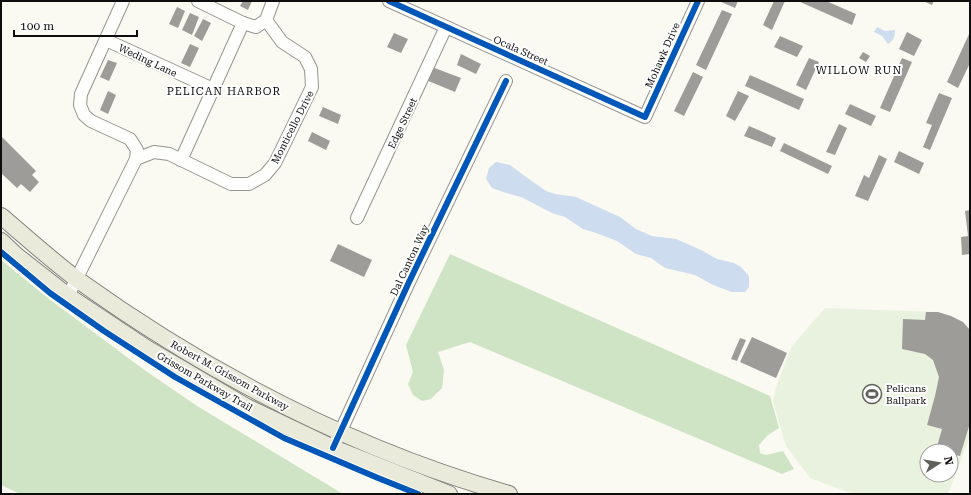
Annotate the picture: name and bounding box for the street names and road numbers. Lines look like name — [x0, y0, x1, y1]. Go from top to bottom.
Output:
street label: Mohawk Drive — [643, 20, 682, 90]
street label: Ocala Street — [492, 33, 550, 68]
street label: Weding Lane — [117, 42, 179, 79]
street label: Monticello Drive — [269, 88, 316, 166]
street label: Edge Street — [386, 96, 419, 150]
street label: Dal Canton Way — [388, 223, 431, 298]
street label: Robert M. Grissom Parkway — [169, 338, 291, 413]
street label: Grissom Parkway Trail — [155, 350, 254, 413]

